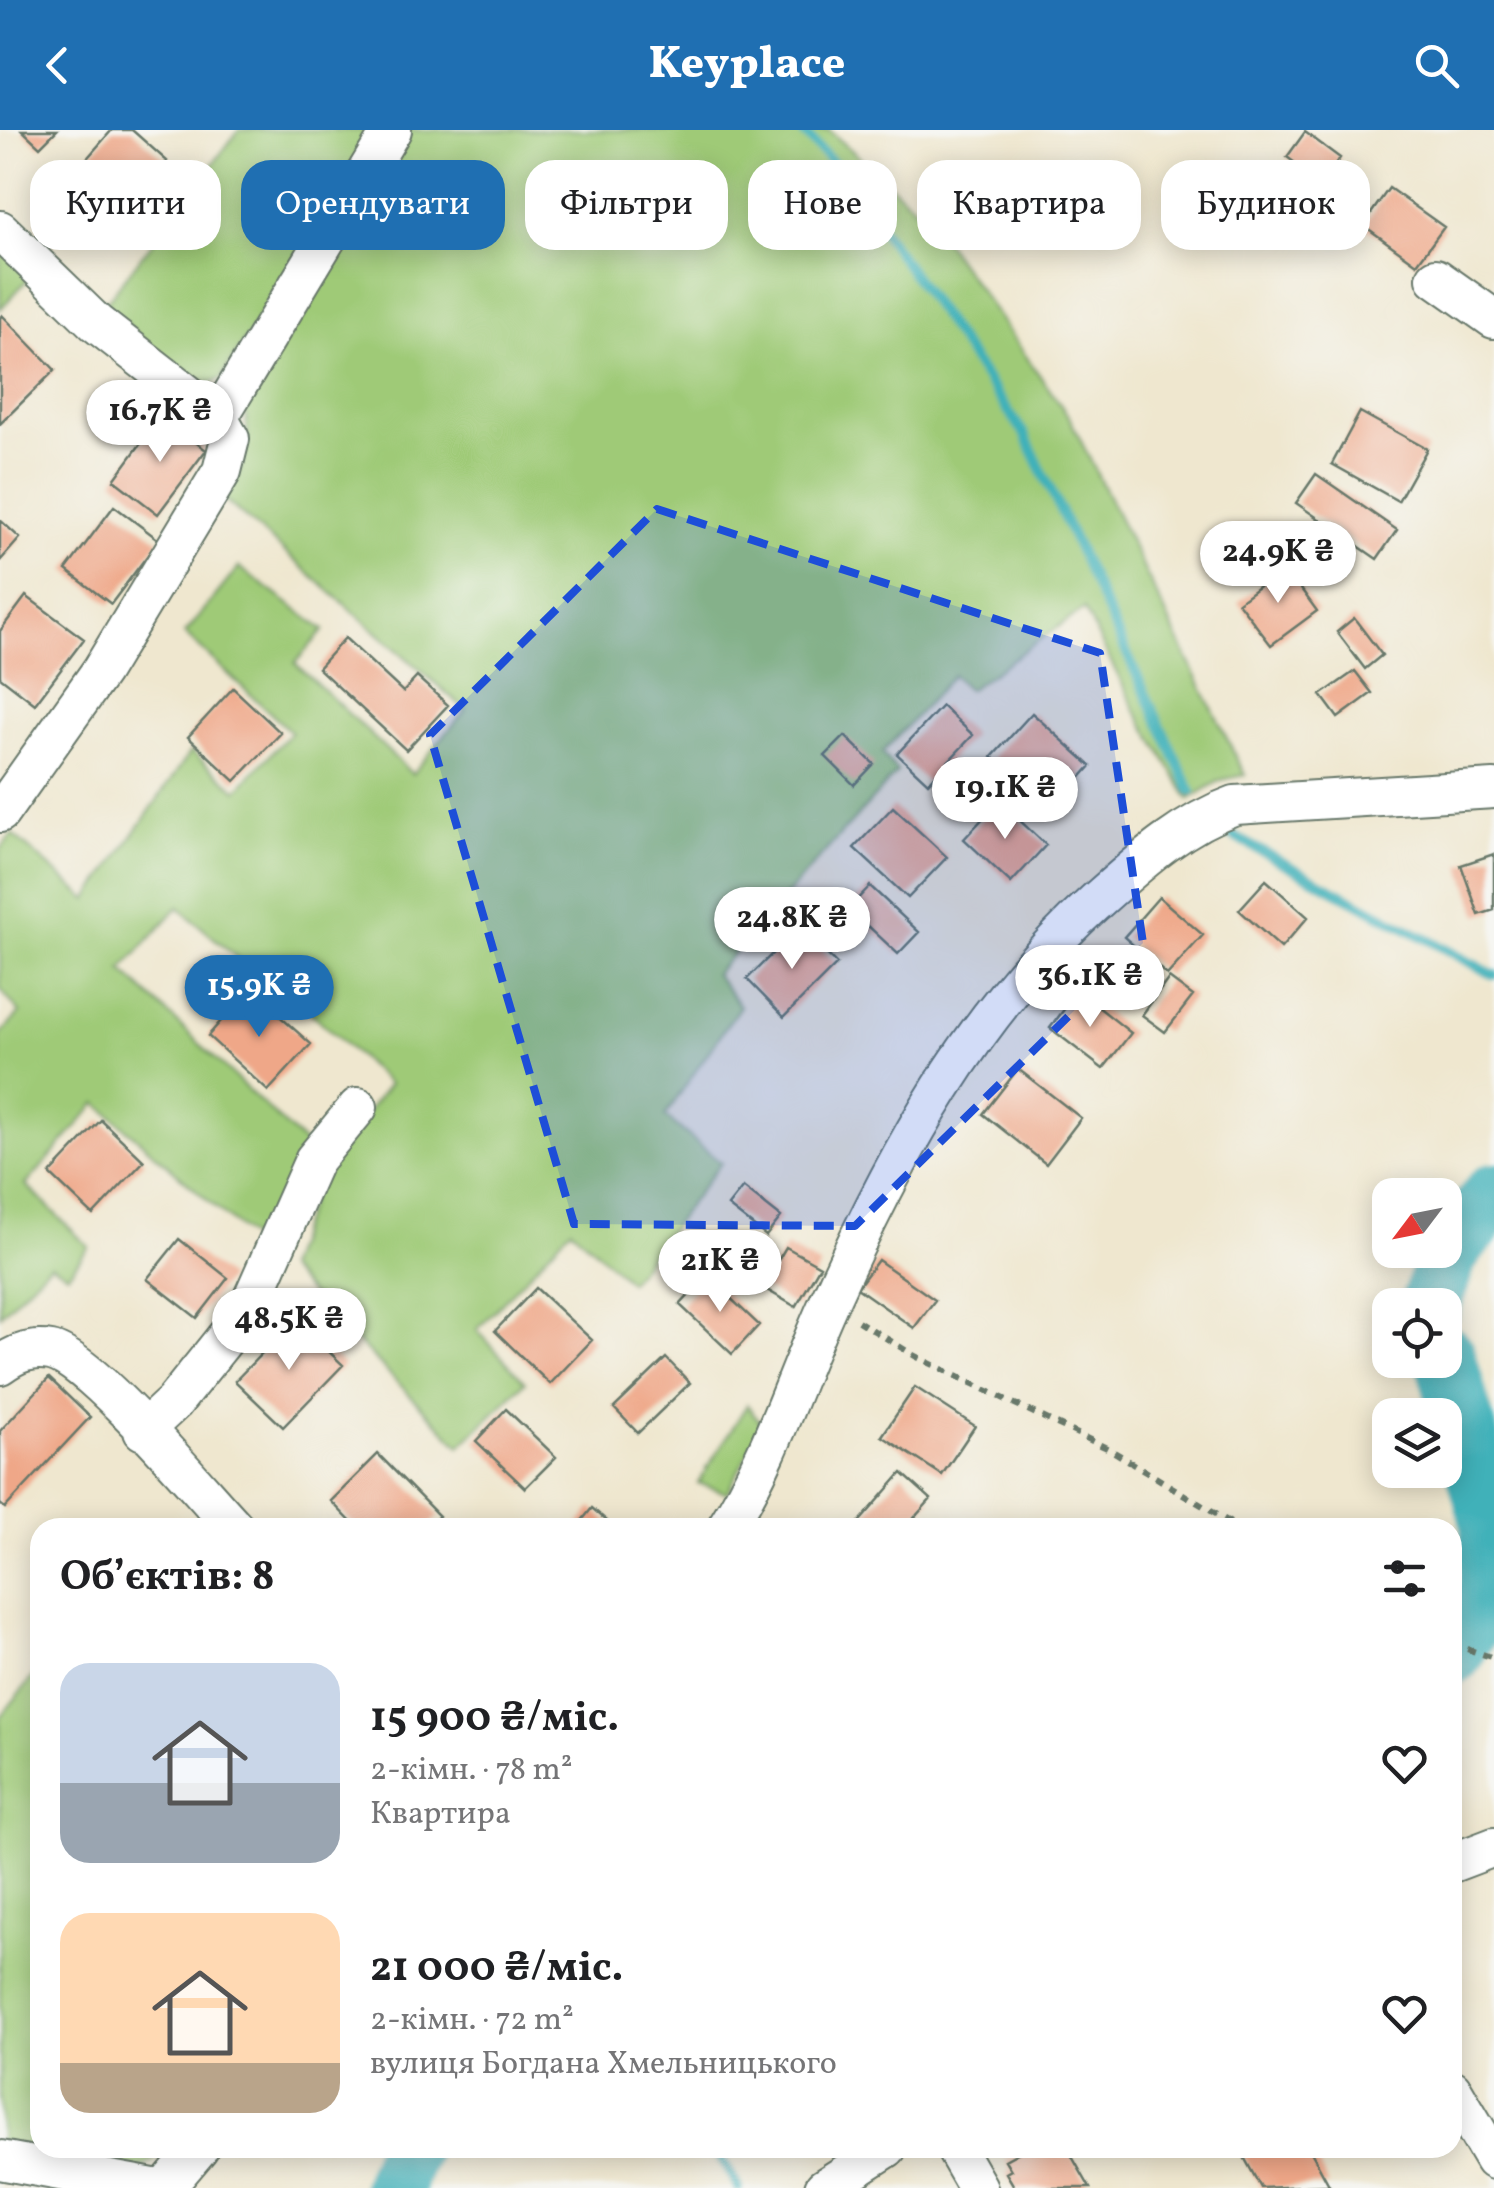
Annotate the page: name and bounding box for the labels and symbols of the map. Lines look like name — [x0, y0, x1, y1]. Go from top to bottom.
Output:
pin: 16.7K ₴ — [68, 380, 252, 465]
pin: 24.9K ₴ — [1186, 521, 1370, 606]
pin: 19.1K ₴ — [913, 757, 1097, 842]
pin: 24.8K ₴ — [700, 887, 884, 972]
pin: 36.1K ₴ — [998, 945, 1182, 1030]
pin: 15.9K ₴ — [167, 955, 351, 1040]
north arrow — [1372, 1178, 1462, 1268]
pin: 21K ₴ — [650, 1230, 790, 1315]
pin: 48.5K ₴ — [197, 1288, 381, 1373]

